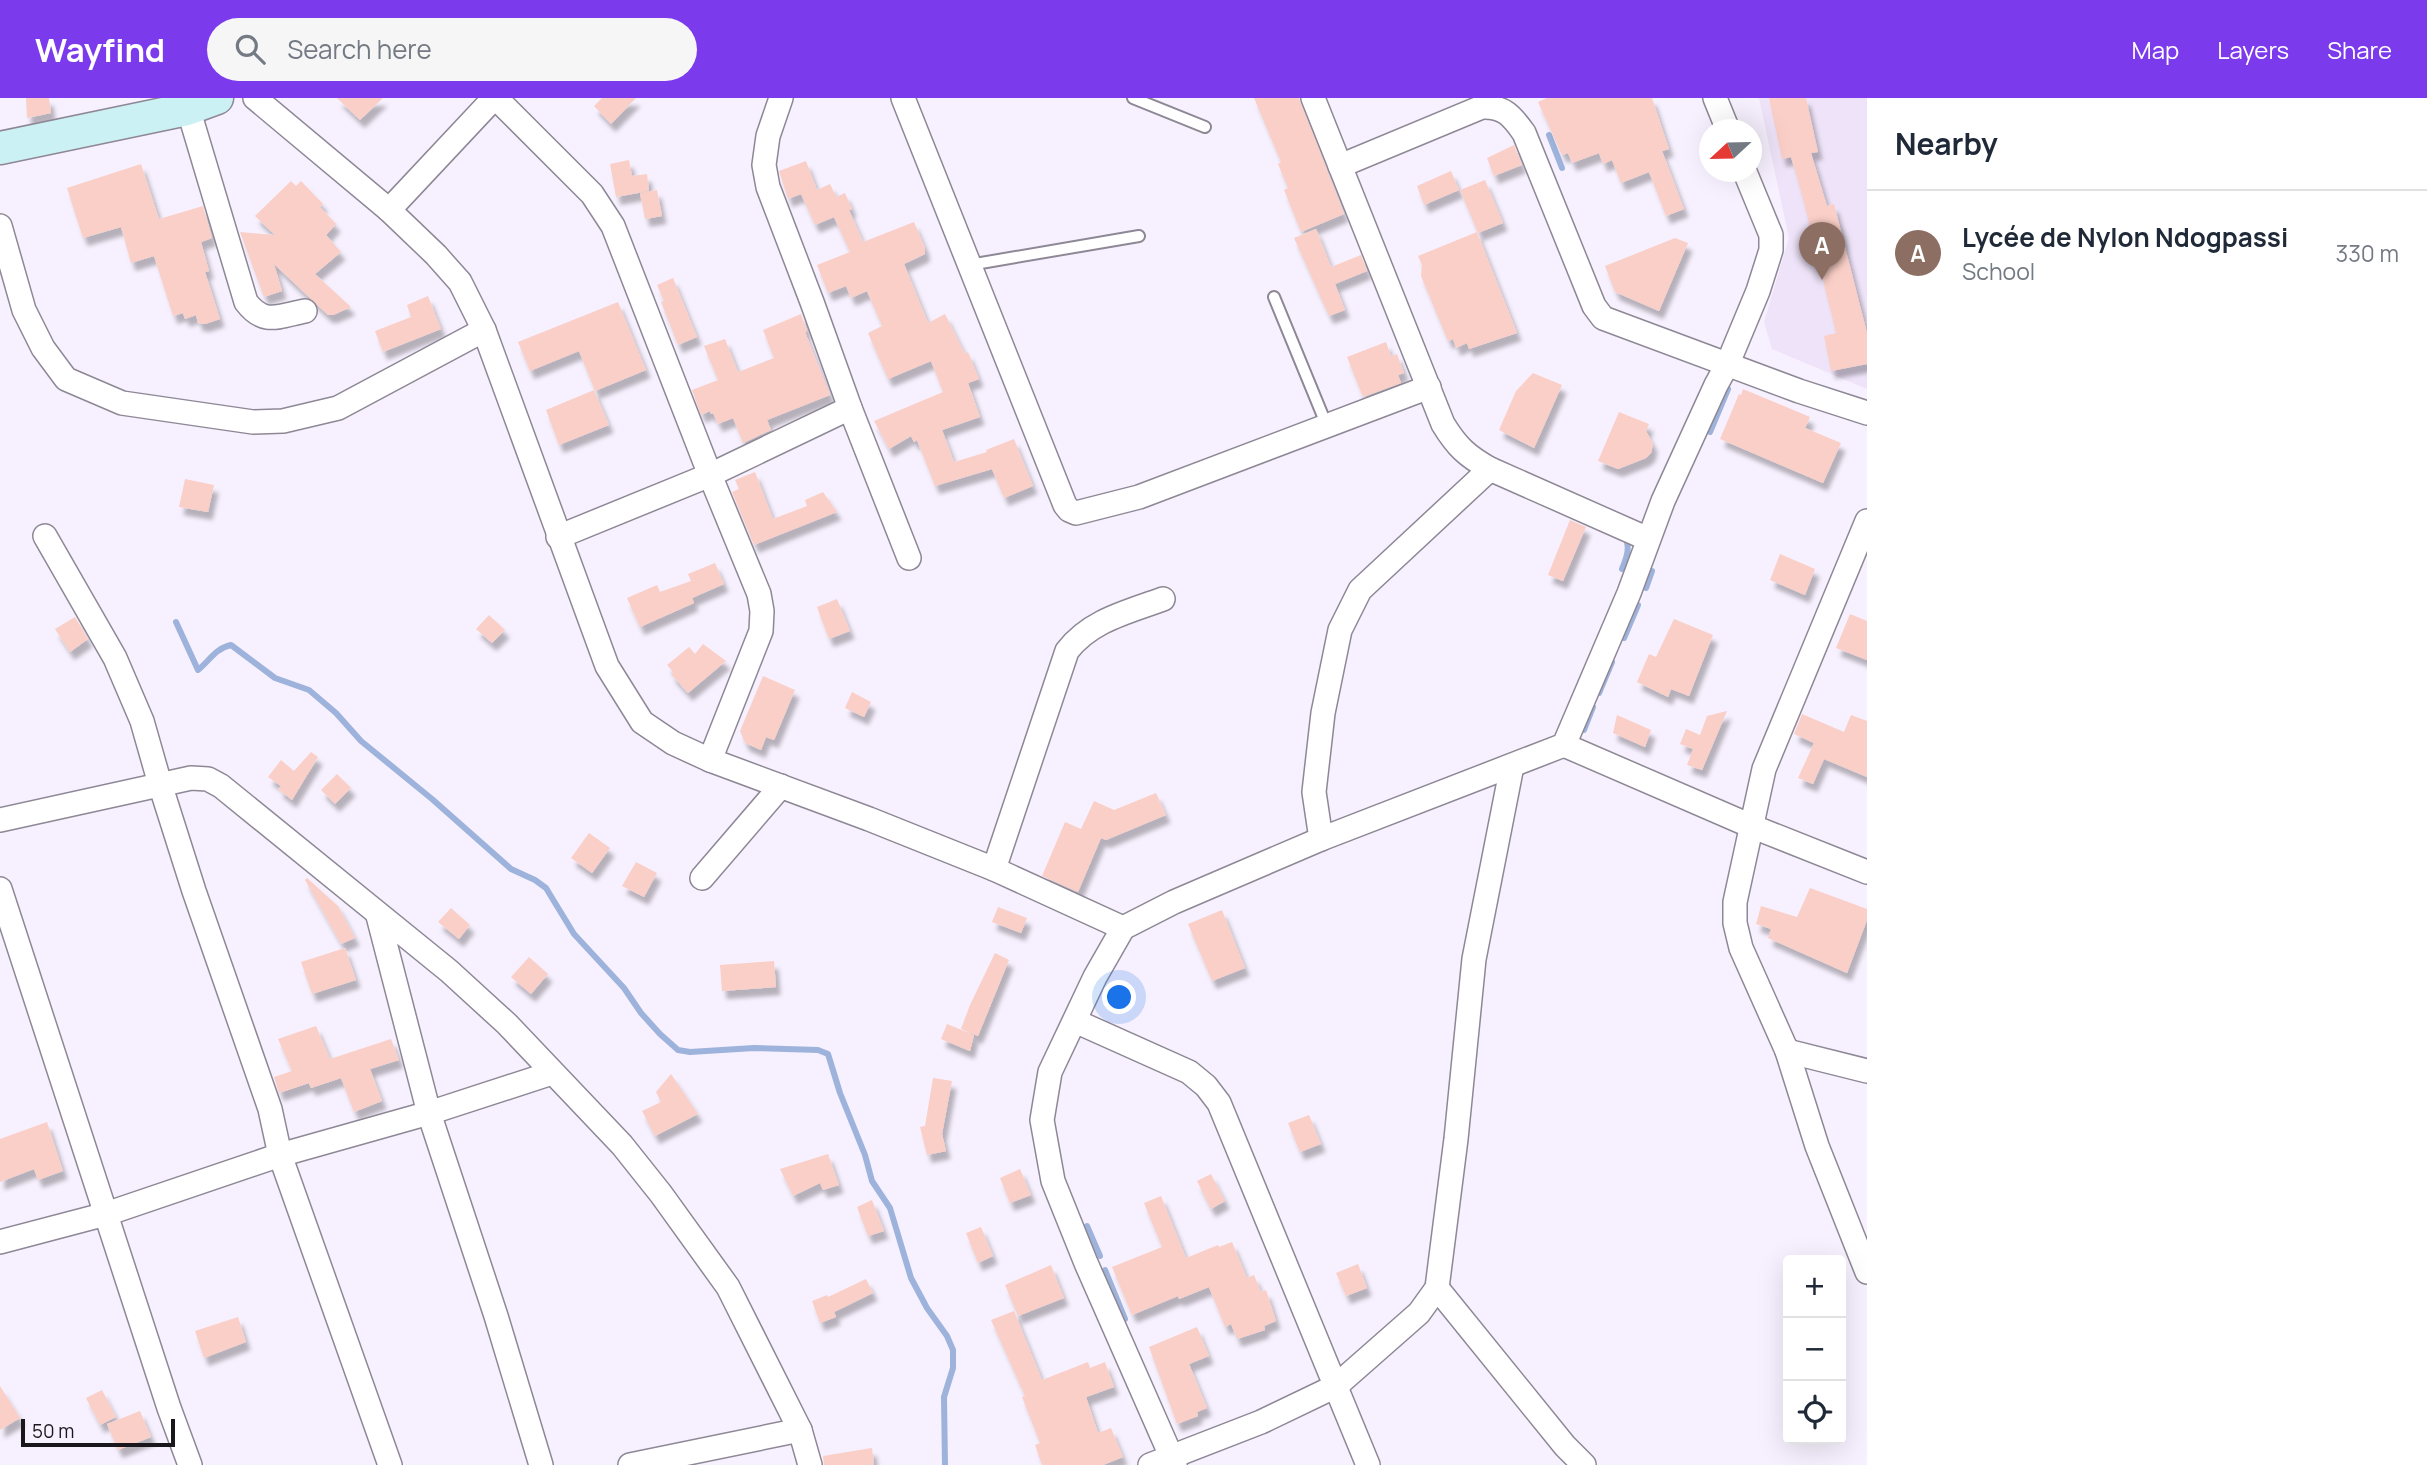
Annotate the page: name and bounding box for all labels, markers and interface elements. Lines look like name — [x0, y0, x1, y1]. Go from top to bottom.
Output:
search box — [207, 18, 697, 81]
text: Wayfind — [35, 27, 165, 72]
icon: search — [231, 30, 269, 68]
text: Search here — [287, 31, 432, 67]
text: Map — [2132, 33, 2179, 66]
text: Layers — [2217, 33, 2289, 66]
text: Share — [2327, 33, 2392, 66]
north arrow — [1699, 119, 1762, 182]
text: Nearby — [1895, 123, 1998, 164]
text: Lycée de Nylon Ndogpassi — [1962, 219, 2288, 255]
pin: A — [1799, 222, 1845, 280]
text: A — [1910, 237, 1926, 269]
text: 330 m — [2335, 237, 2399, 269]
text: School — [1962, 255, 2035, 287]
your location — [1102, 980, 1136, 1014]
map controls — [1783, 1255, 1846, 1444]
button: + — [1783, 1255, 1846, 1318]
button: − — [1783, 1318, 1846, 1381]
button: locate — [1783, 1381, 1846, 1444]
scale bar — [21, 1416, 175, 1448]
text: 50 m — [32, 1418, 74, 1444]

